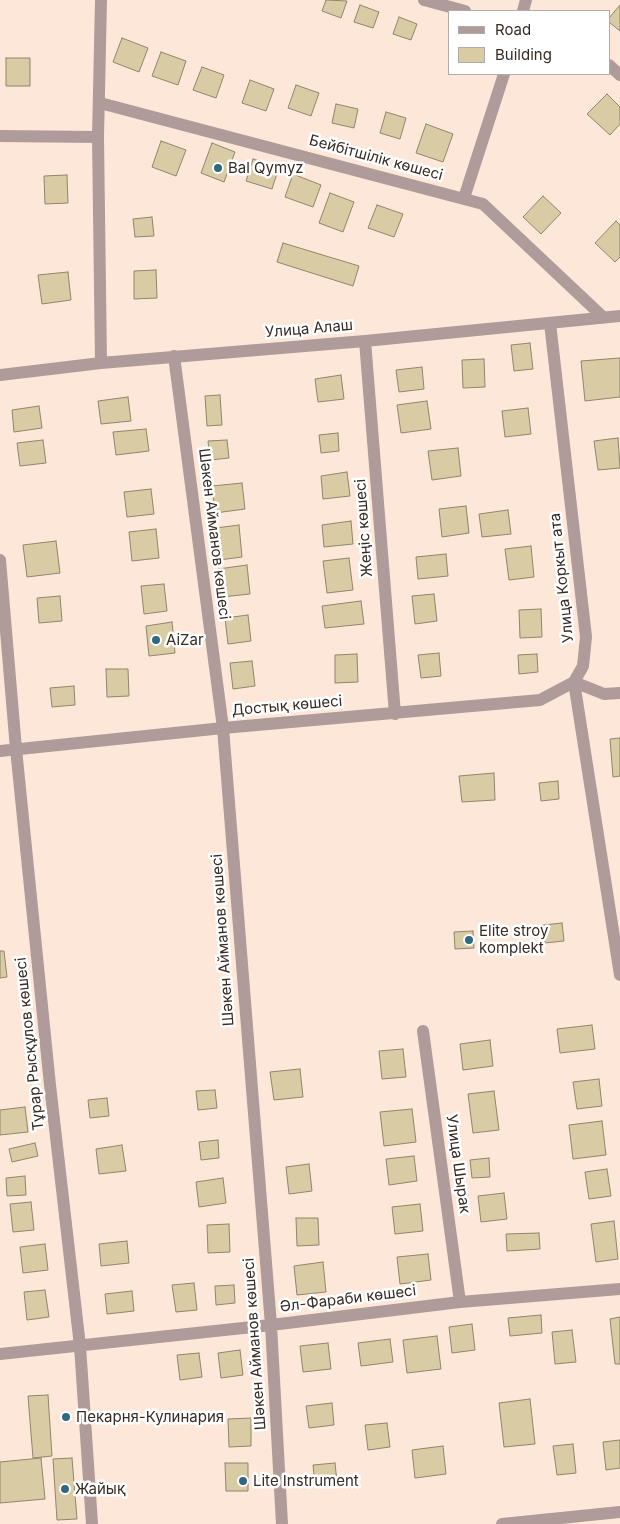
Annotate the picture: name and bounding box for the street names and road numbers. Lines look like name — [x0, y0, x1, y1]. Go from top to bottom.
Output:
street label: Бейбітшілік көшесі — [307, 131, 445, 185]
street label: Улица Алаш — [264, 316, 354, 342]
street label: Шәкен Айманов көшесі — [195, 447, 233, 621]
street label: Жеңіс көшесі — [352, 478, 376, 578]
street label: Улица Коркыт ата — [546, 512, 578, 644]
street label: Достық көшесі — [231, 692, 343, 720]
street label: Шәкен Айманов көшесі — [208, 853, 238, 1027]
street label: Тұрар Рысқұлов көшесі — [12, 956, 48, 1132]
street label: Улица Шырак — [442, 1113, 474, 1215]
street label: Шәкен Айманов көшесі — [240, 1257, 270, 1431]
street label: Әл-Фараби көшесі — [279, 1282, 417, 1316]

